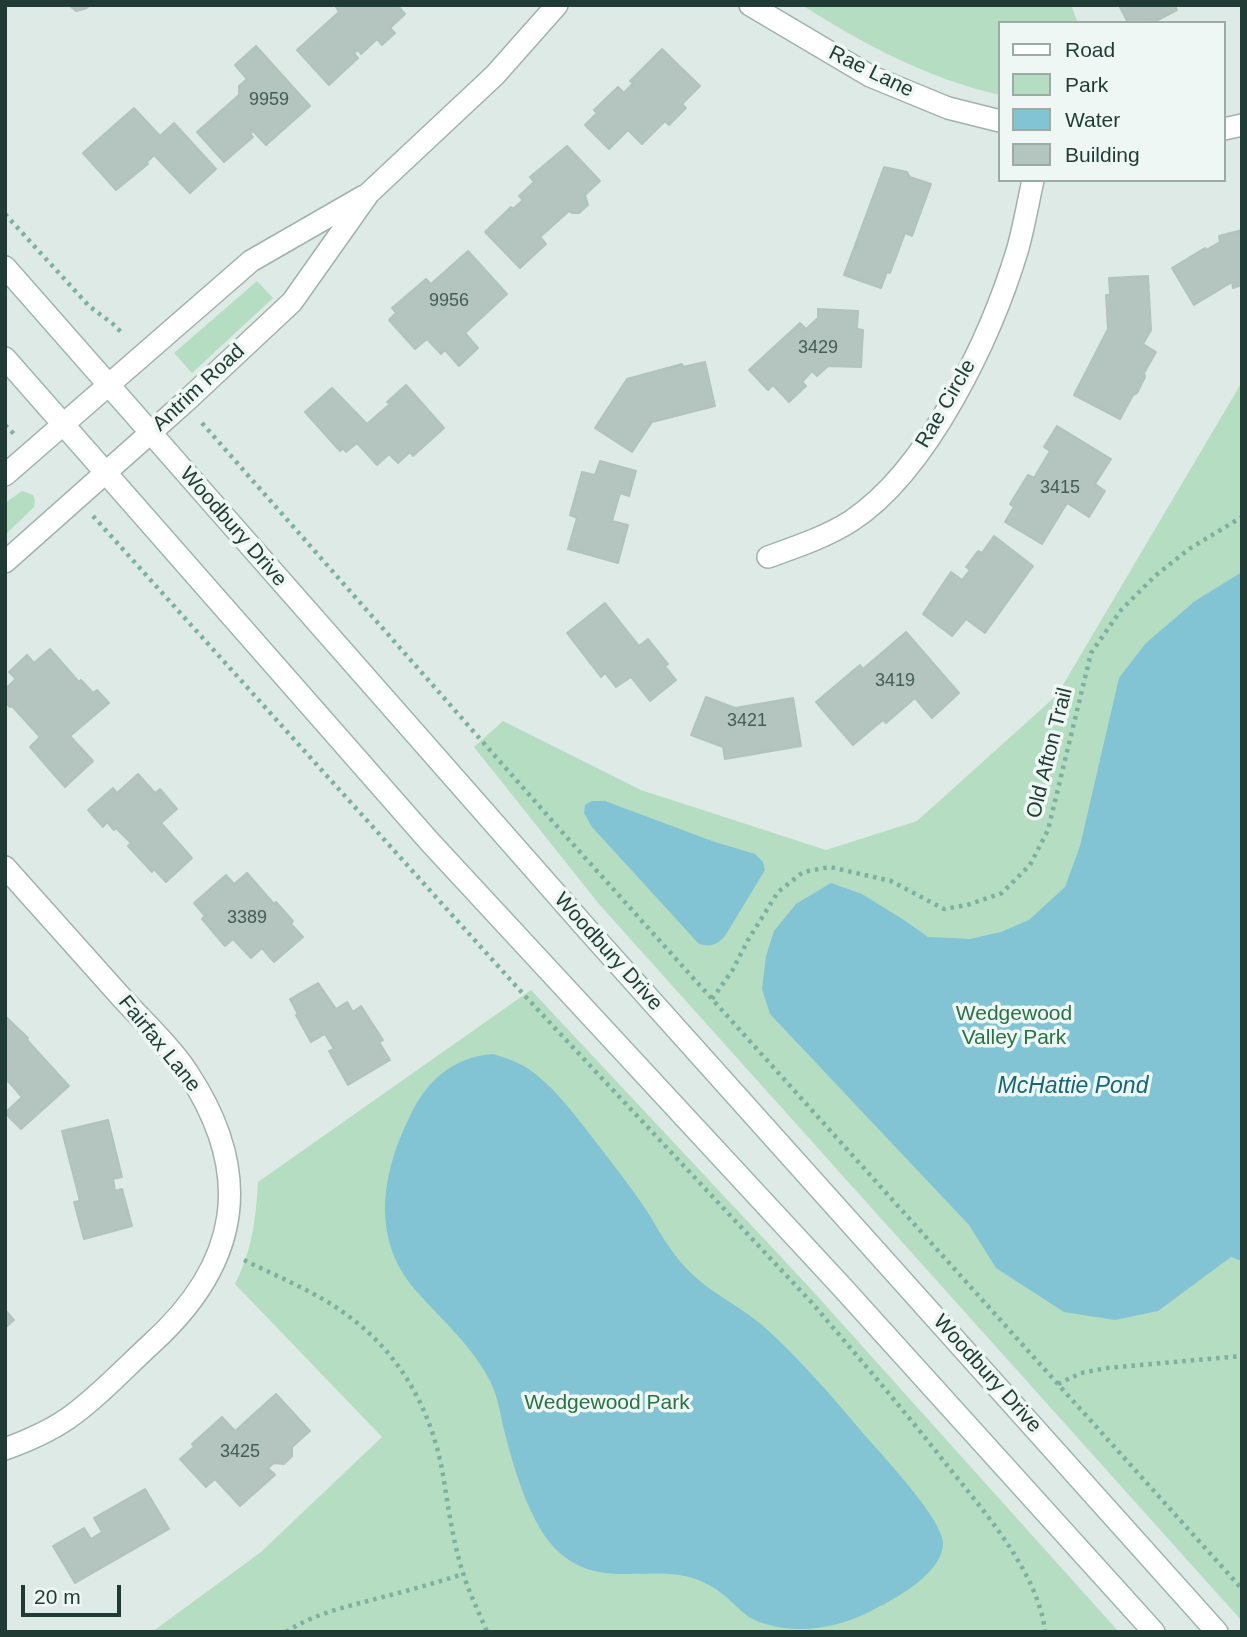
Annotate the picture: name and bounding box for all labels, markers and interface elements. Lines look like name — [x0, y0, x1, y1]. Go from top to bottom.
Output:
legend — [998, 21, 1226, 182]
text: Road — [1065, 38, 1115, 61]
street label: Rae Lane — [825, 41, 917, 103]
text: Park — [1065, 73, 1108, 96]
house number: 9959 — [249, 89, 289, 111]
text: Water — [1065, 108, 1120, 131]
text: Building — [1065, 143, 1140, 166]
house number: 9956 — [429, 290, 469, 312]
house number: 3429 — [798, 337, 838, 359]
street label: Antrim Road — [148, 339, 250, 437]
street label: Rae Circle — [911, 355, 981, 453]
street label: Woodbury Drive — [174, 462, 292, 592]
house number: 3415 — [1040, 477, 1080, 499]
house number: 3419 — [875, 670, 915, 692]
street label: Old Afton Trail — [1022, 685, 1078, 821]
house number: 3421 — [727, 710, 767, 732]
street label: Woodbury Drive — [548, 888, 668, 1016]
house number: 3389 — [227, 907, 267, 929]
street label: Fairfax Lane — [112, 991, 206, 1097]
park label: Wedgewood Valley Park — [956, 1001, 1072, 1051]
water label: McHattie Pond — [998, 1073, 1148, 1101]
street label: Woodbury Drive — [927, 1310, 1047, 1438]
park label: Wedgewood Park — [524, 1390, 690, 1416]
house number: 3425 — [220, 1441, 260, 1463]
scale bar — [24, 1570, 124, 1614]
text: 20 m — [34, 1585, 81, 1608]

